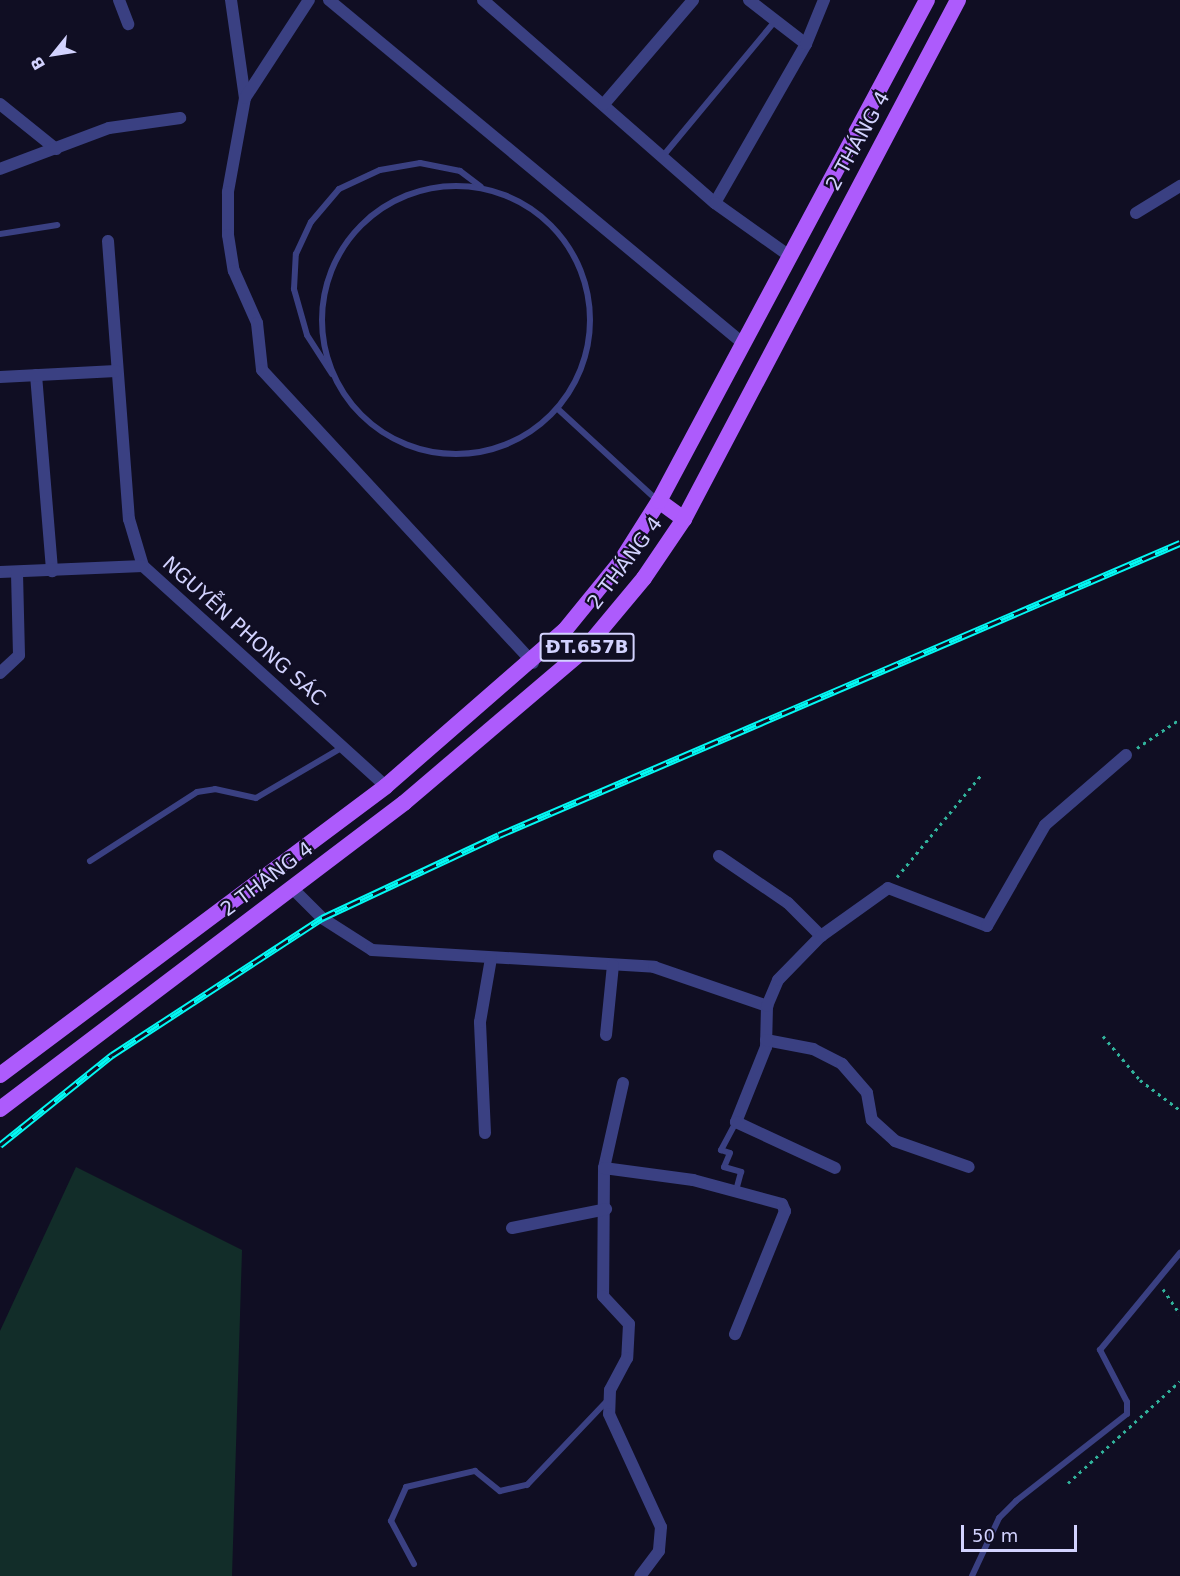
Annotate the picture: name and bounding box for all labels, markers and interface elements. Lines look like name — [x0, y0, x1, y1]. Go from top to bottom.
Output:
north arrow — [24, 24, 84, 84]
text: B — [27, 53, 49, 73]
street label: 2 THÁNG 4 — [821, 87, 895, 195]
street label: 2 THÁNG 4 — [582, 512, 668, 614]
street label: NGUYỄN PHONG SÁC — [157, 551, 331, 711]
road number: ĐT.657B — [539, 632, 635, 662]
street label: 2 THÁNG 4 — [216, 836, 318, 922]
scale bar — [964, 1513, 1080, 1551]
text: 50 m — [972, 1525, 1018, 1546]

